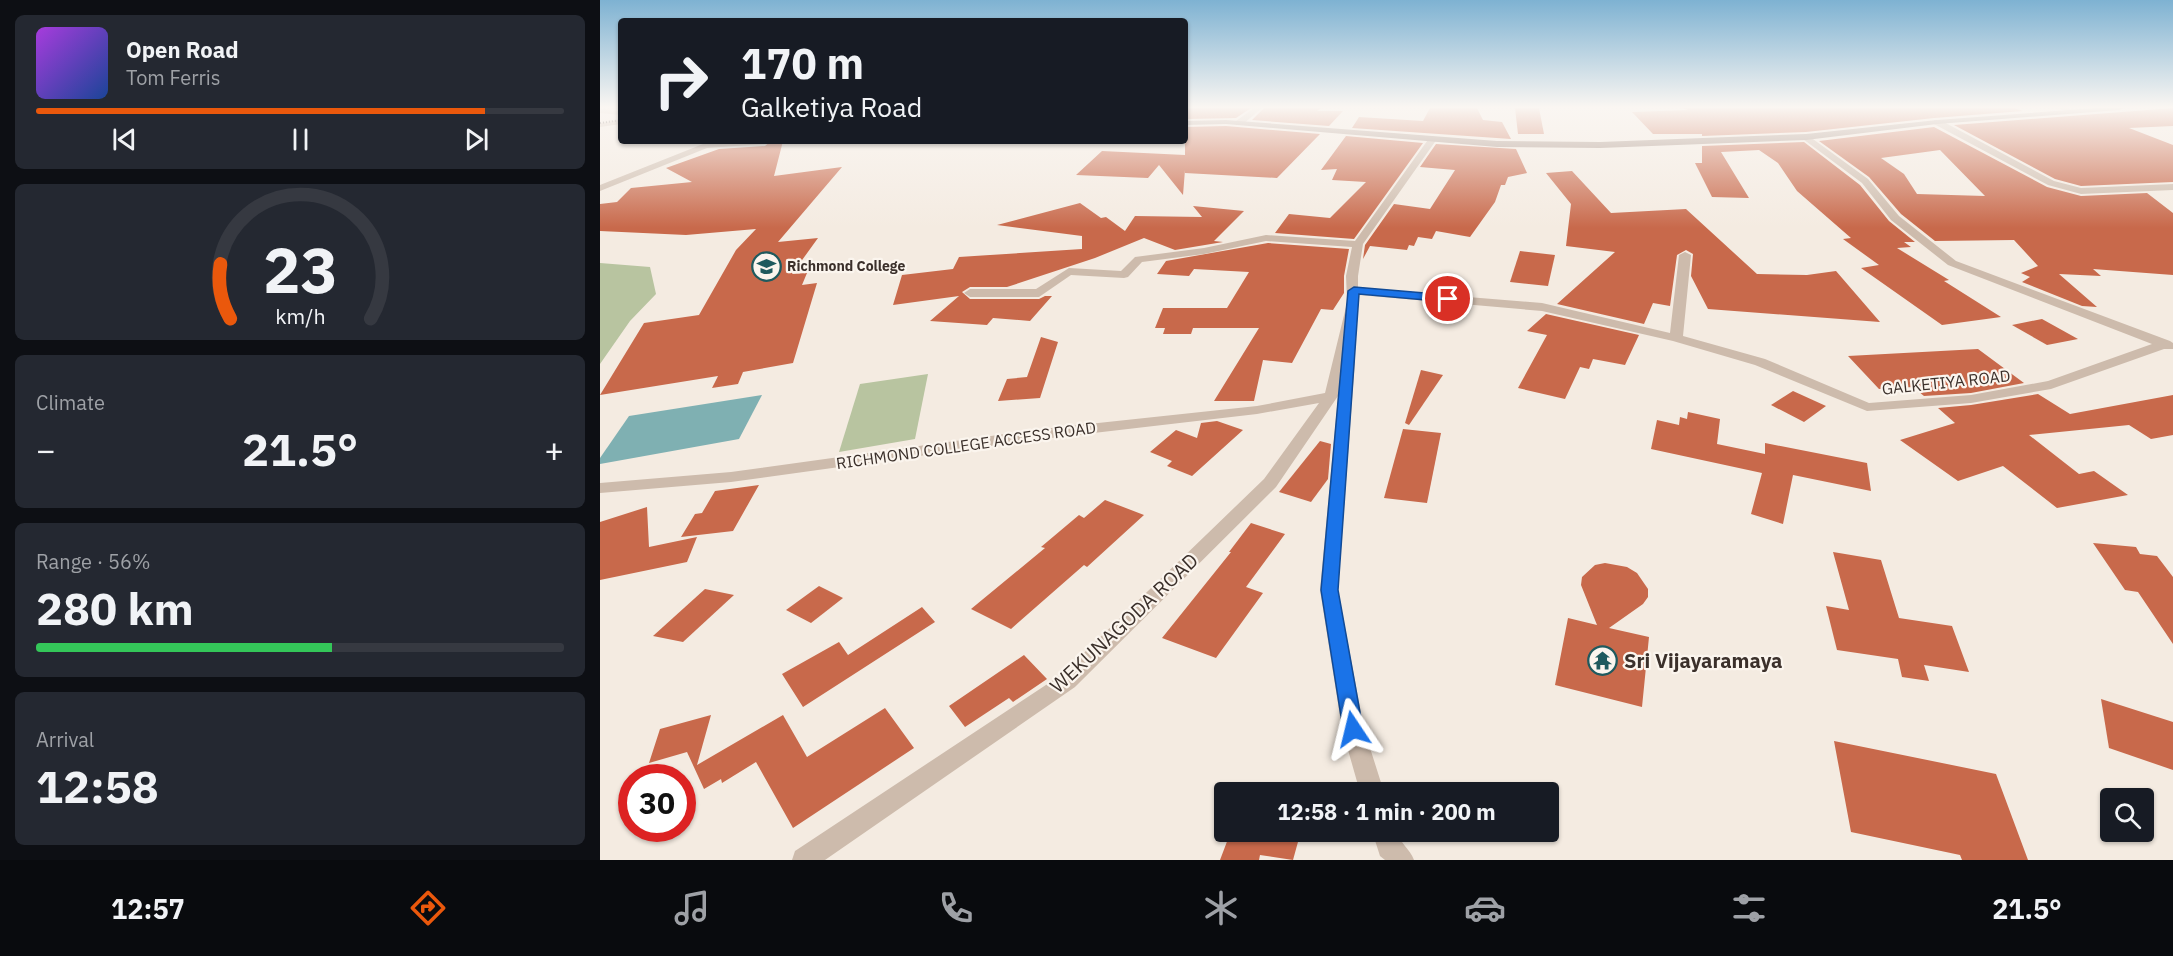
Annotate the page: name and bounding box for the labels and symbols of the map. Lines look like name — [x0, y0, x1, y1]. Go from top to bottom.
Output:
school or university icon: Richmond College — [750, 250, 782, 282]
place label: Richmond College — [787, 257, 905, 275]
pin — [1422, 273, 1473, 324]
street label: GALKETIYA ROAD — [1881, 365, 2011, 399]
street label: RICHMOND COLLEGE ACCESS ROAD — [835, 417, 1097, 473]
street label: WEKUNAGODA ROAD — [1044, 547, 1204, 699]
temple icon: Sri Vijayaramaya — [1587, 645, 1619, 677]
place label: Sri Vijayaramaya — [1624, 647, 1782, 674]
position arrow — [1321, 697, 1385, 761]
speed limit sign: 30 — [618, 764, 696, 842]

